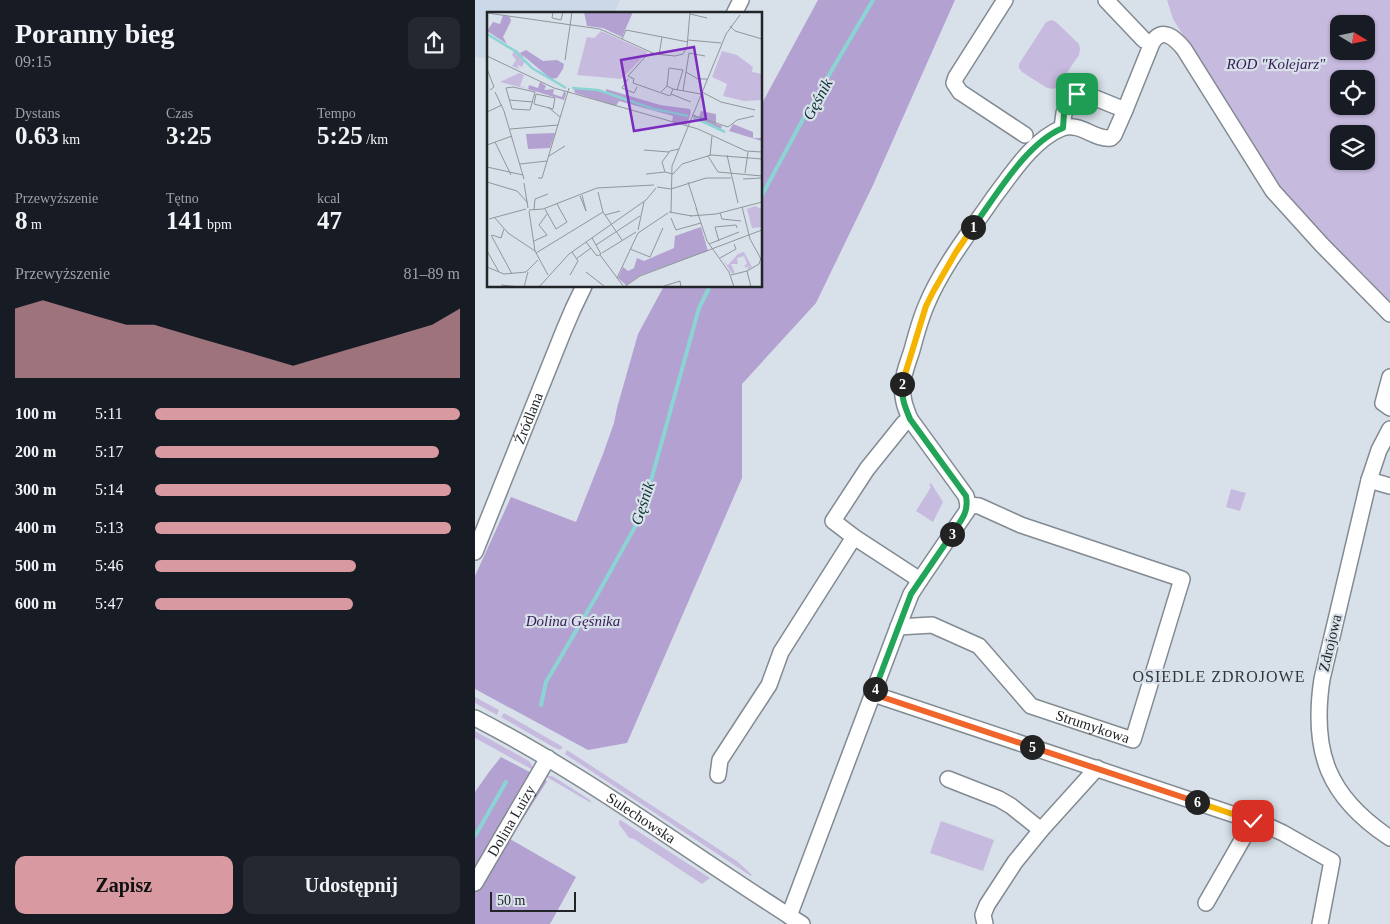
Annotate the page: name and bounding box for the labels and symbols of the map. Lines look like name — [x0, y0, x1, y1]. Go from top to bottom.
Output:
inset map — [487, 12, 763, 288]
north arrow — [1330, 15, 1375, 60]
park label: ROD "Kolejarz" — [1226, 56, 1326, 72]
pin — [1056, 73, 1098, 115]
water label: Gęśnik — [799, 75, 837, 123]
pin: 1 — [961, 214, 985, 240]
pin: 2 — [889, 372, 915, 396]
street label: Źródlana — [511, 390, 546, 446]
water label: Gęśnik — [628, 479, 659, 527]
pin: 3 — [939, 522, 965, 546]
street label: Zdrojowa — [1316, 612, 1344, 673]
park label: Dolina Gęśnika — [525, 613, 620, 629]
district label: OSIEDLE ZDROJOWE — [1133, 668, 1305, 685]
pin: 4 — [863, 676, 887, 702]
street label: Strumykowa — [1054, 707, 1132, 746]
pin: 5 — [1019, 734, 1045, 760]
street label: Dolina Luizy — [484, 782, 539, 859]
street label: Sulechowska — [604, 789, 679, 847]
pin: 6 — [1185, 790, 1209, 814]
pin — [1232, 800, 1274, 842]
scale bar — [490, 889, 576, 912]

